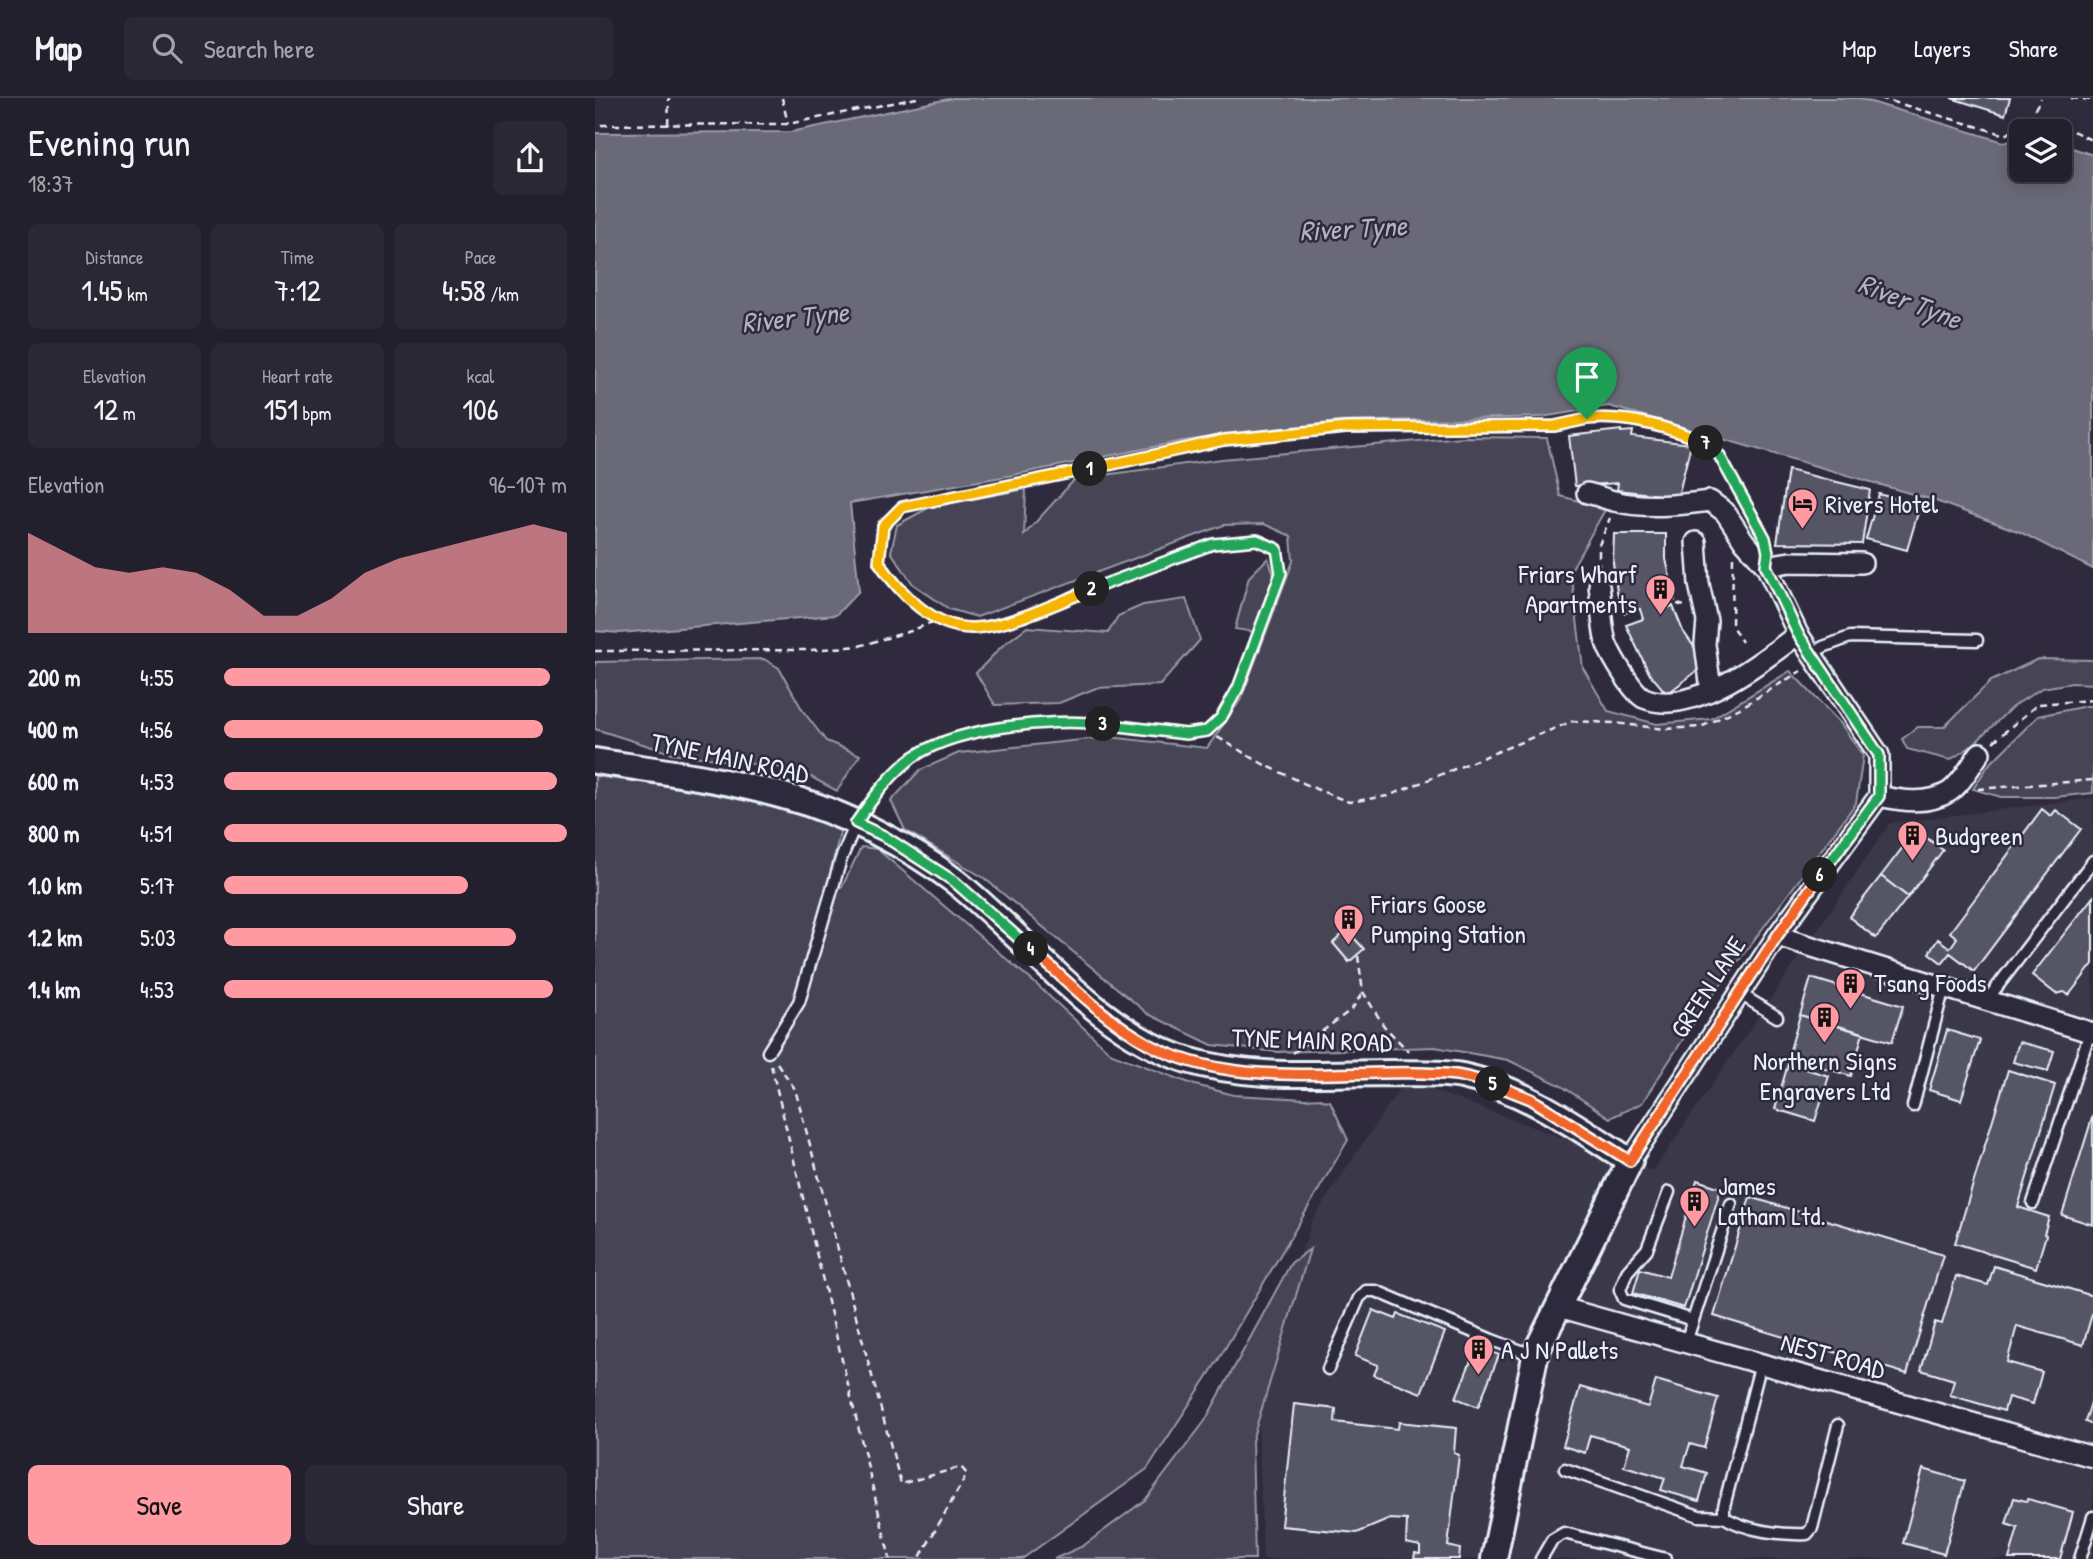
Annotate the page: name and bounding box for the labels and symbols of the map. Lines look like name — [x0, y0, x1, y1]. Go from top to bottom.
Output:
water label: River Tyne — [1298, 206, 1409, 250]
water label: River Tyne — [1853, 264, 1969, 339]
water label: River Tyne — [740, 292, 852, 342]
pin — [1557, 347, 1617, 419]
pin: 7 — [1689, 426, 1723, 460]
pin: 1 — [1072, 452, 1107, 486]
place label: Rivers Hotel — [1825, 486, 1938, 521]
hotel icon: Rivers Hotel — [1785, 487, 1819, 531]
place label: Friars Wharf Apartments — [1518, 556, 1638, 621]
pin: 2 — [1075, 572, 1109, 606]
building icon: Friars Wharf Apartments — [1643, 572, 1677, 616]
pin: 3 — [1085, 706, 1121, 742]
street label: TYNE MAIN ROAD — [648, 724, 813, 791]
place label: Budgreen — [1935, 818, 2023, 853]
building icon: Budgreen — [1895, 819, 1929, 863]
pin: 6 — [1803, 858, 1837, 892]
place label: Friars Goose Pumping Station — [1370, 886, 1526, 951]
building icon: Friars Goose Pumping Station — [1331, 902, 1365, 946]
street label: GREEN LANE — [1662, 929, 1754, 1044]
pin: 4 — [1013, 932, 1048, 966]
place label: Tsang Foods — [1874, 965, 1987, 1000]
building icon: Tsang Foods — [1834, 966, 1868, 1010]
building icon: Northern Signs Engravers Ltd — [1808, 1001, 1842, 1045]
street label: TYNE MAIN ROAD — [1231, 1019, 1393, 1060]
place label: Northern Signs Engravers Ltd — [1753, 1043, 1897, 1108]
pin: 5 — [1475, 1066, 1511, 1102]
place label: James Latham Ltd. — [1718, 1168, 1826, 1233]
building icon: James Latham Ltd. — [1678, 1184, 1712, 1228]
street label: NEST ROAD — [1777, 1324, 1890, 1387]
place label: A J N Pallets — [1501, 1332, 1618, 1367]
building icon: A J N Pallets — [1461, 1333, 1495, 1377]

